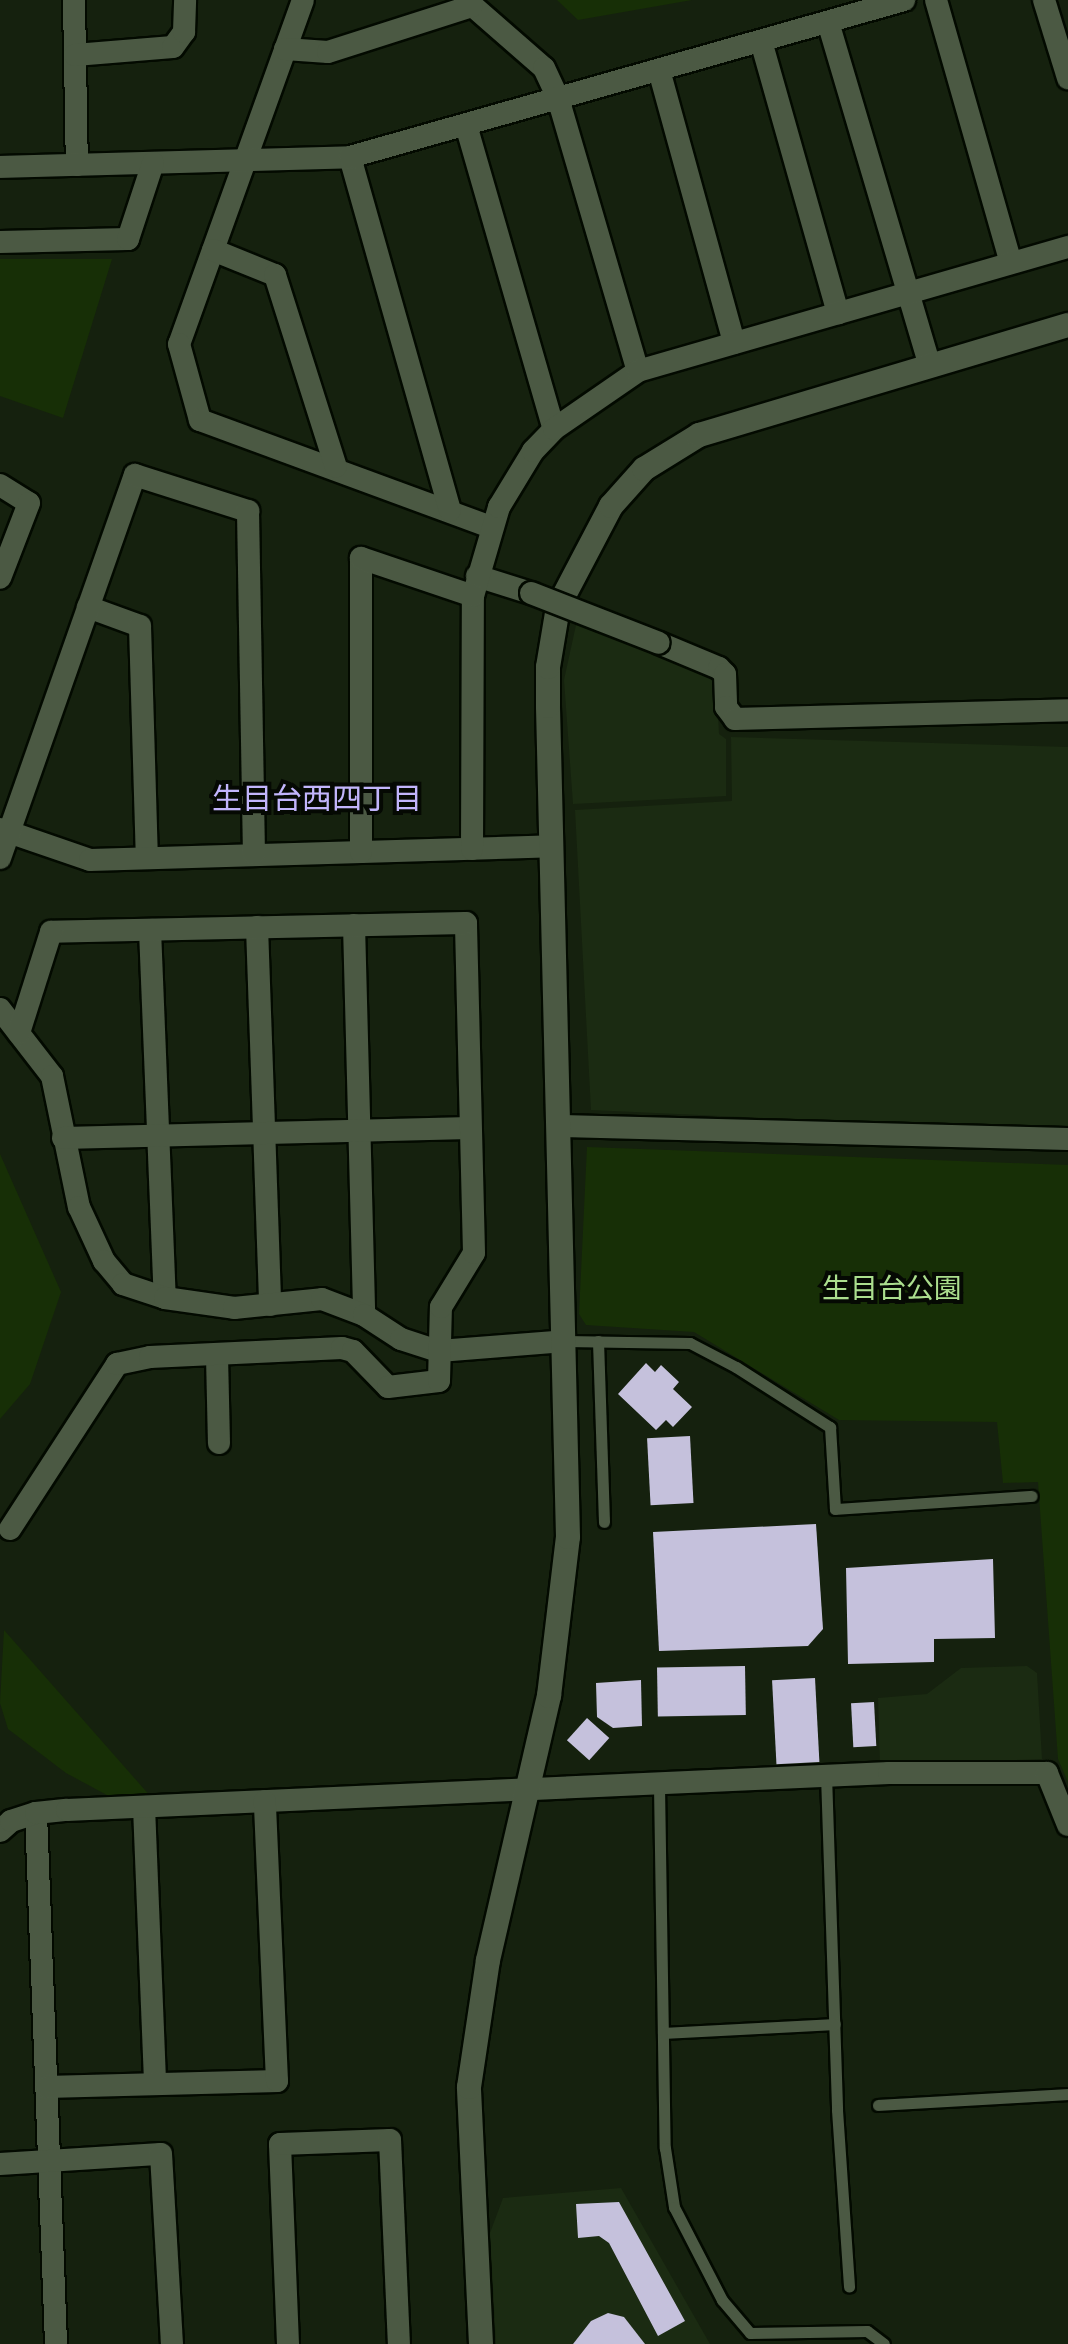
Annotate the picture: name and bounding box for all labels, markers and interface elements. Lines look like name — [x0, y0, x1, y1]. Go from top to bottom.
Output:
district label: 生目台西四丁目 — [212, 781, 422, 817]
park label: 生目台公園 — [822, 1272, 962, 1306]

